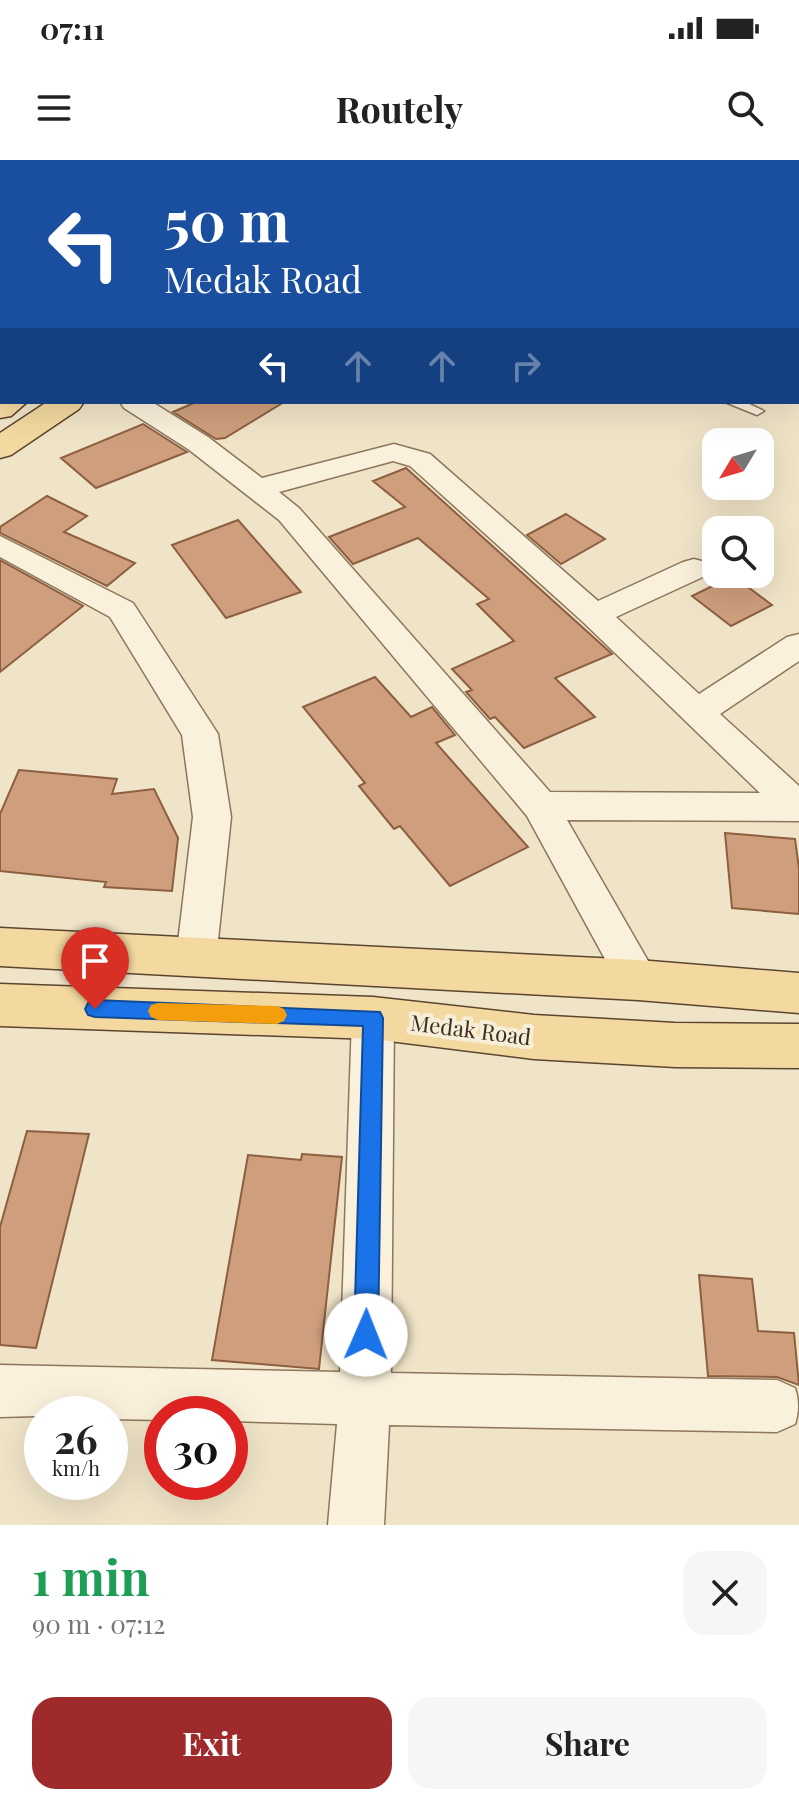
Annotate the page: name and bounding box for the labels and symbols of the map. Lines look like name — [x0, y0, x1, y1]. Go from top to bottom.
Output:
north arrow — [702, 428, 774, 500]
pin — [61, 927, 129, 1009]
street label: Medak Road — [409, 1007, 533, 1051]
position arrow — [324, 1293, 408, 1377]
speed limit sign: 30 — [144, 1396, 248, 1500]

